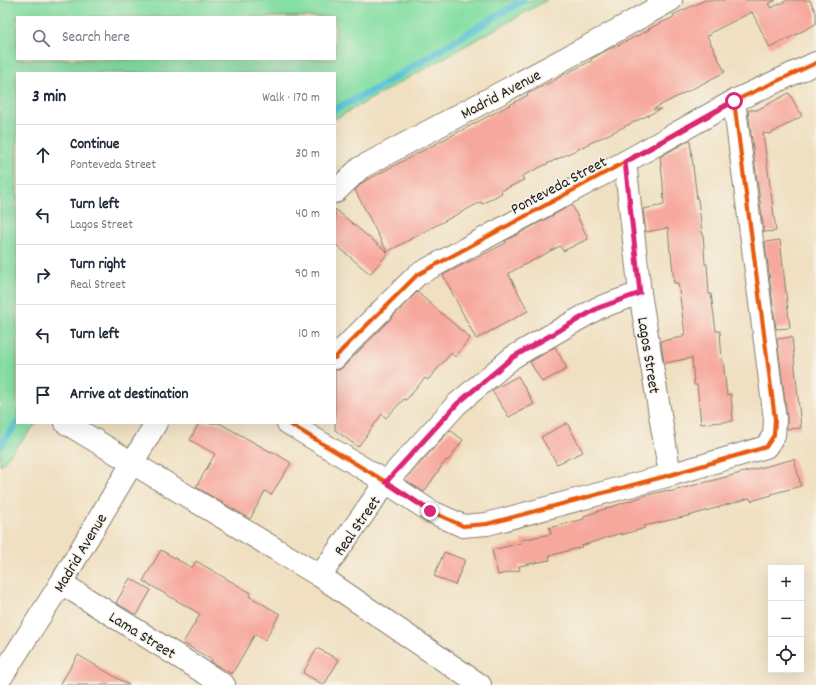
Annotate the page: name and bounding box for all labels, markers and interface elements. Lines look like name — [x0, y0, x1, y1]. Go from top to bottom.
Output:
search box — [16, 16, 336, 60]
icon: search — [30, 27, 52, 49]
text: Search here — [62, 27, 130, 49]
street label: Madrid Avenue — [457, 64, 546, 126]
text: 3 min — [32, 86, 66, 110]
text: Walk · 170 m — [262, 89, 320, 108]
route start — [725, 92, 743, 110]
text: Continue — [70, 134, 119, 156]
icon: ahead — [32, 144, 54, 166]
text: 30 m — [295, 145, 320, 164]
street label: Ponteveda Street — [507, 151, 611, 221]
text: Ponteveda Street — [70, 156, 156, 175]
text: Turn left — [70, 194, 119, 216]
icon: left — [32, 204, 54, 226]
text: 40 m — [296, 205, 320, 224]
text: Lagos Street — [70, 216, 133, 235]
text: Turn right — [70, 254, 126, 276]
icon: right — [32, 264, 54, 286]
text: 90 m — [295, 265, 320, 284]
text: Real Street — [70, 276, 126, 295]
street label: Lagos Street — [630, 315, 665, 396]
icon: left — [32, 324, 54, 346]
text: Turn left — [70, 324, 119, 346]
text: 10 m — [298, 325, 320, 344]
icon: arrive — [32, 384, 54, 406]
text: Arrive at destination — [70, 384, 188, 406]
street label: Real Street — [329, 492, 387, 561]
route end — [421, 502, 439, 520]
street label: Madrid Avenue — [49, 510, 114, 597]
map controls — [768, 565, 804, 673]
button: + — [768, 565, 804, 601]
button: − — [768, 601, 804, 637]
street label: Lama Street — [104, 606, 180, 666]
button: locate — [768, 637, 804, 673]

